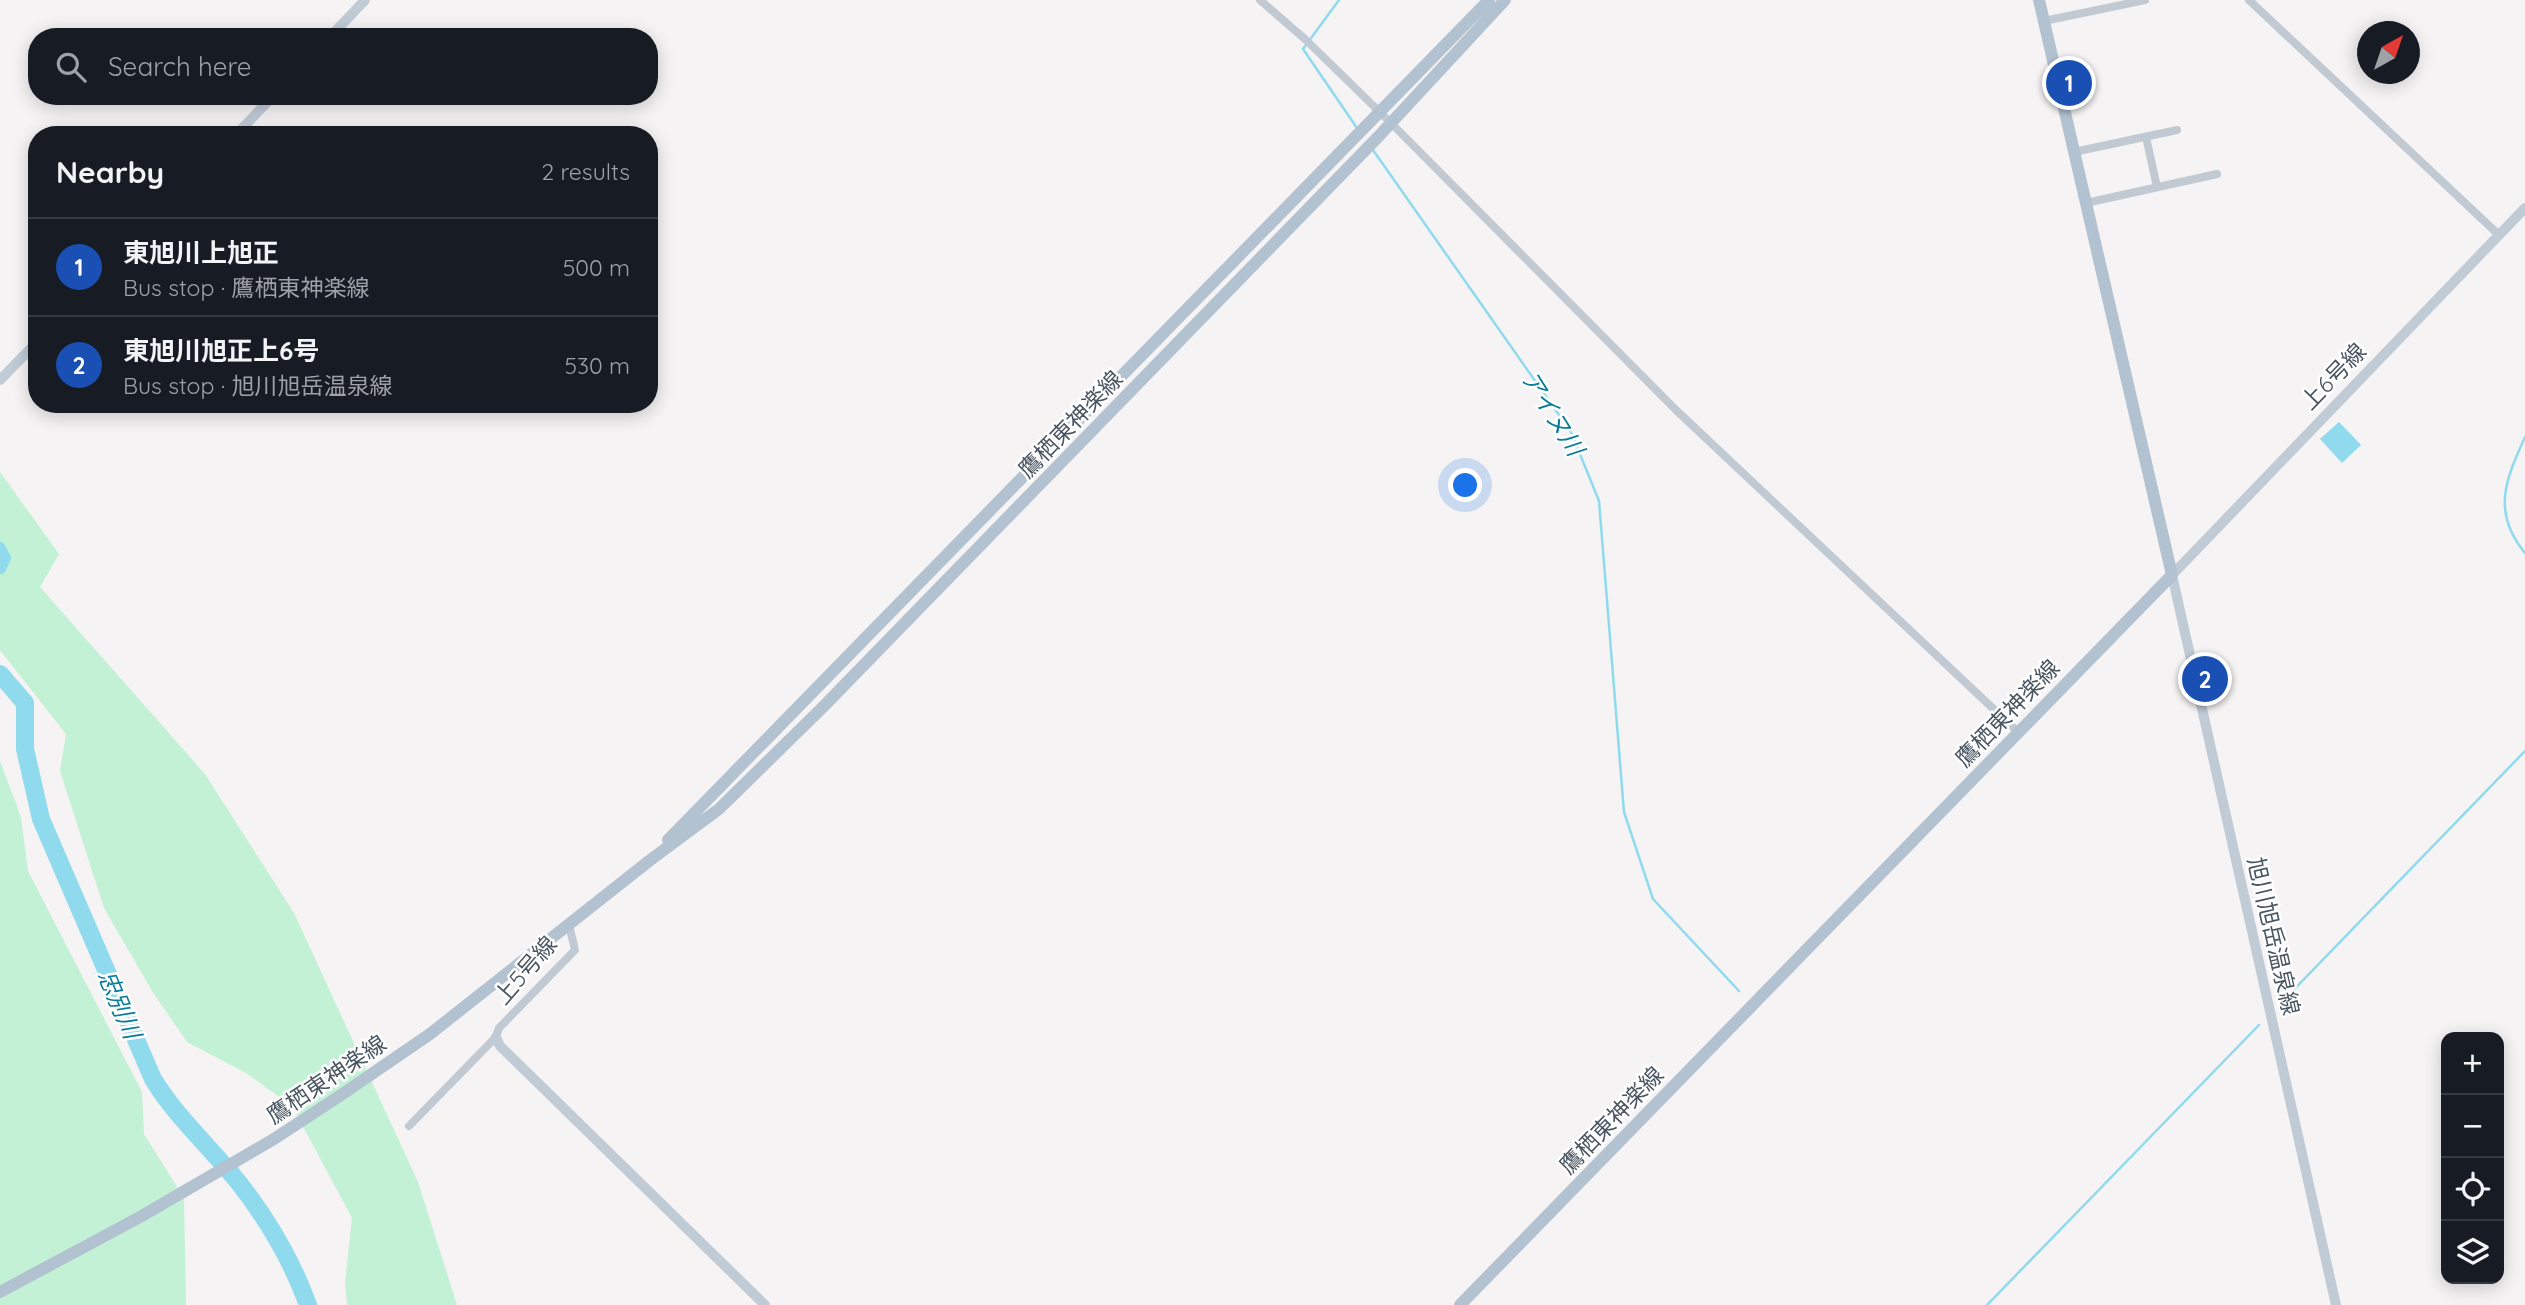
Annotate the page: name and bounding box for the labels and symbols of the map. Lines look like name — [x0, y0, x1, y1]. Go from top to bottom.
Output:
north arrow — [2357, 21, 2420, 84]
pin: 1 — [2046, 57, 2092, 109]
street label: 上6号線 — [2294, 337, 2372, 415]
street label: 鷹栖東神楽線 — [1012, 364, 1128, 484]
water label: アイヌ川 — [1515, 365, 1592, 464]
your location — [1448, 468, 1482, 502]
street label: 鷹栖東神楽線 — [1949, 653, 2065, 773]
pin: 2 — [2182, 653, 2228, 705]
street label: 旭川旭岳温泉線 — [2242, 854, 2306, 1018]
street label: 上5号線 — [487, 930, 563, 1010]
water label: 忠別川 — [92, 965, 149, 1046]
street label: 鷹栖東神楽線 — [261, 1028, 391, 1130]
street label: 鷹栖東神楽線 — [1553, 1060, 1669, 1180]

